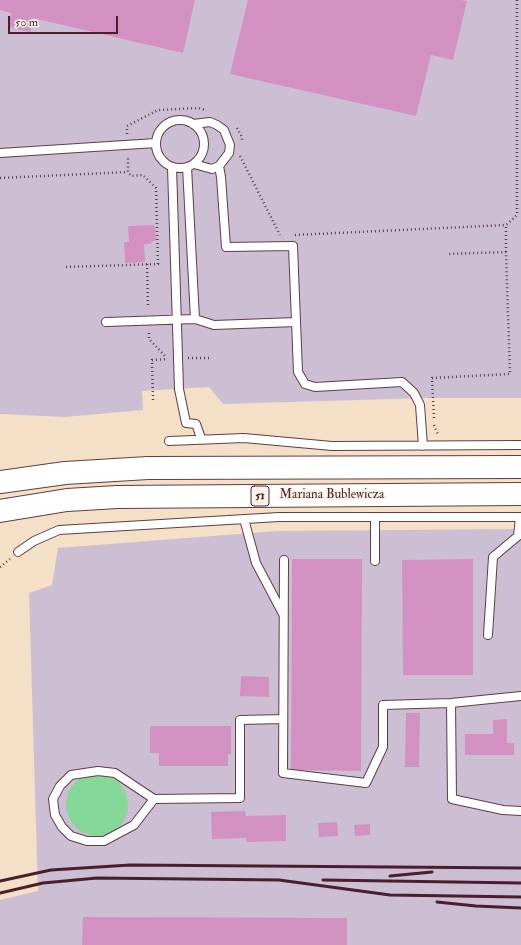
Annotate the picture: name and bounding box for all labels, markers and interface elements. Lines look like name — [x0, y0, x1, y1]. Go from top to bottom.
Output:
scale bar — [10, 8, 120, 34]
text: 50 m — [15, 15, 38, 30]
road number: 51 — [251, 486, 269, 506]
street label: Mariana Bublewicza — [280, 487, 384, 503]

